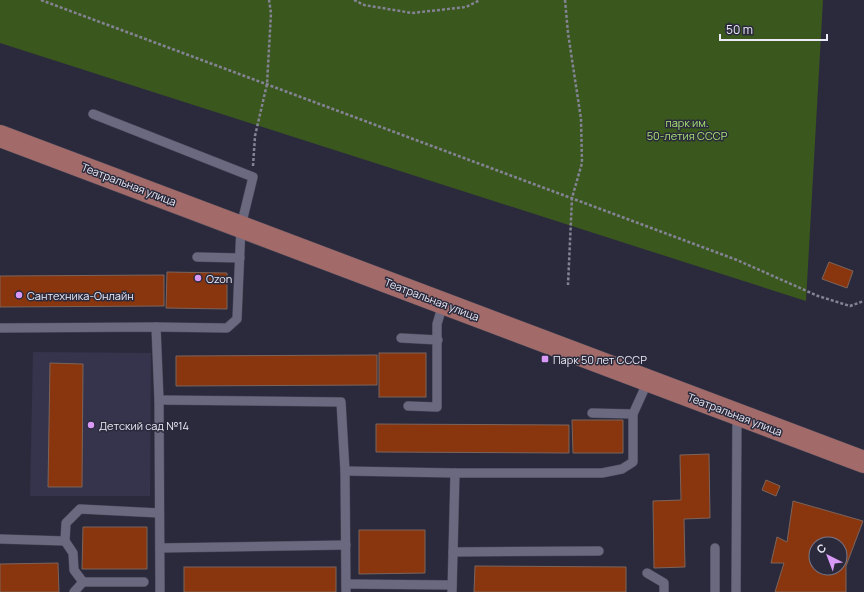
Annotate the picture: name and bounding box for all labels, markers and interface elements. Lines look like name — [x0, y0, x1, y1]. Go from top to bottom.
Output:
scale bar — [720, 16, 827, 42]
text: 50 m — [726, 21, 753, 38]
park label: парк им. 50-летия СССР — [647, 115, 728, 143]
street label: Театральная улица — [79, 159, 179, 209]
place label: Ozon — [206, 271, 232, 286]
marker: Ozon — [193, 273, 203, 283]
street label: Театральная улица — [382, 274, 482, 324]
place label: Сантехника-Онлайн — [27, 288, 134, 303]
marker: Сантехника-Онлайн — [14, 290, 24, 300]
place label: Парк 50 лет СССР — [553, 352, 647, 367]
marker: Парк 50 лет СССР — [540, 354, 550, 364]
street label: Театральная улица — [685, 389, 785, 439]
place label: Детский сад №14 — [99, 418, 189, 433]
marker: Детский сад №14 — [86, 420, 96, 430]
north arrow — [808, 536, 848, 576]
text: С — [813, 540, 829, 556]

